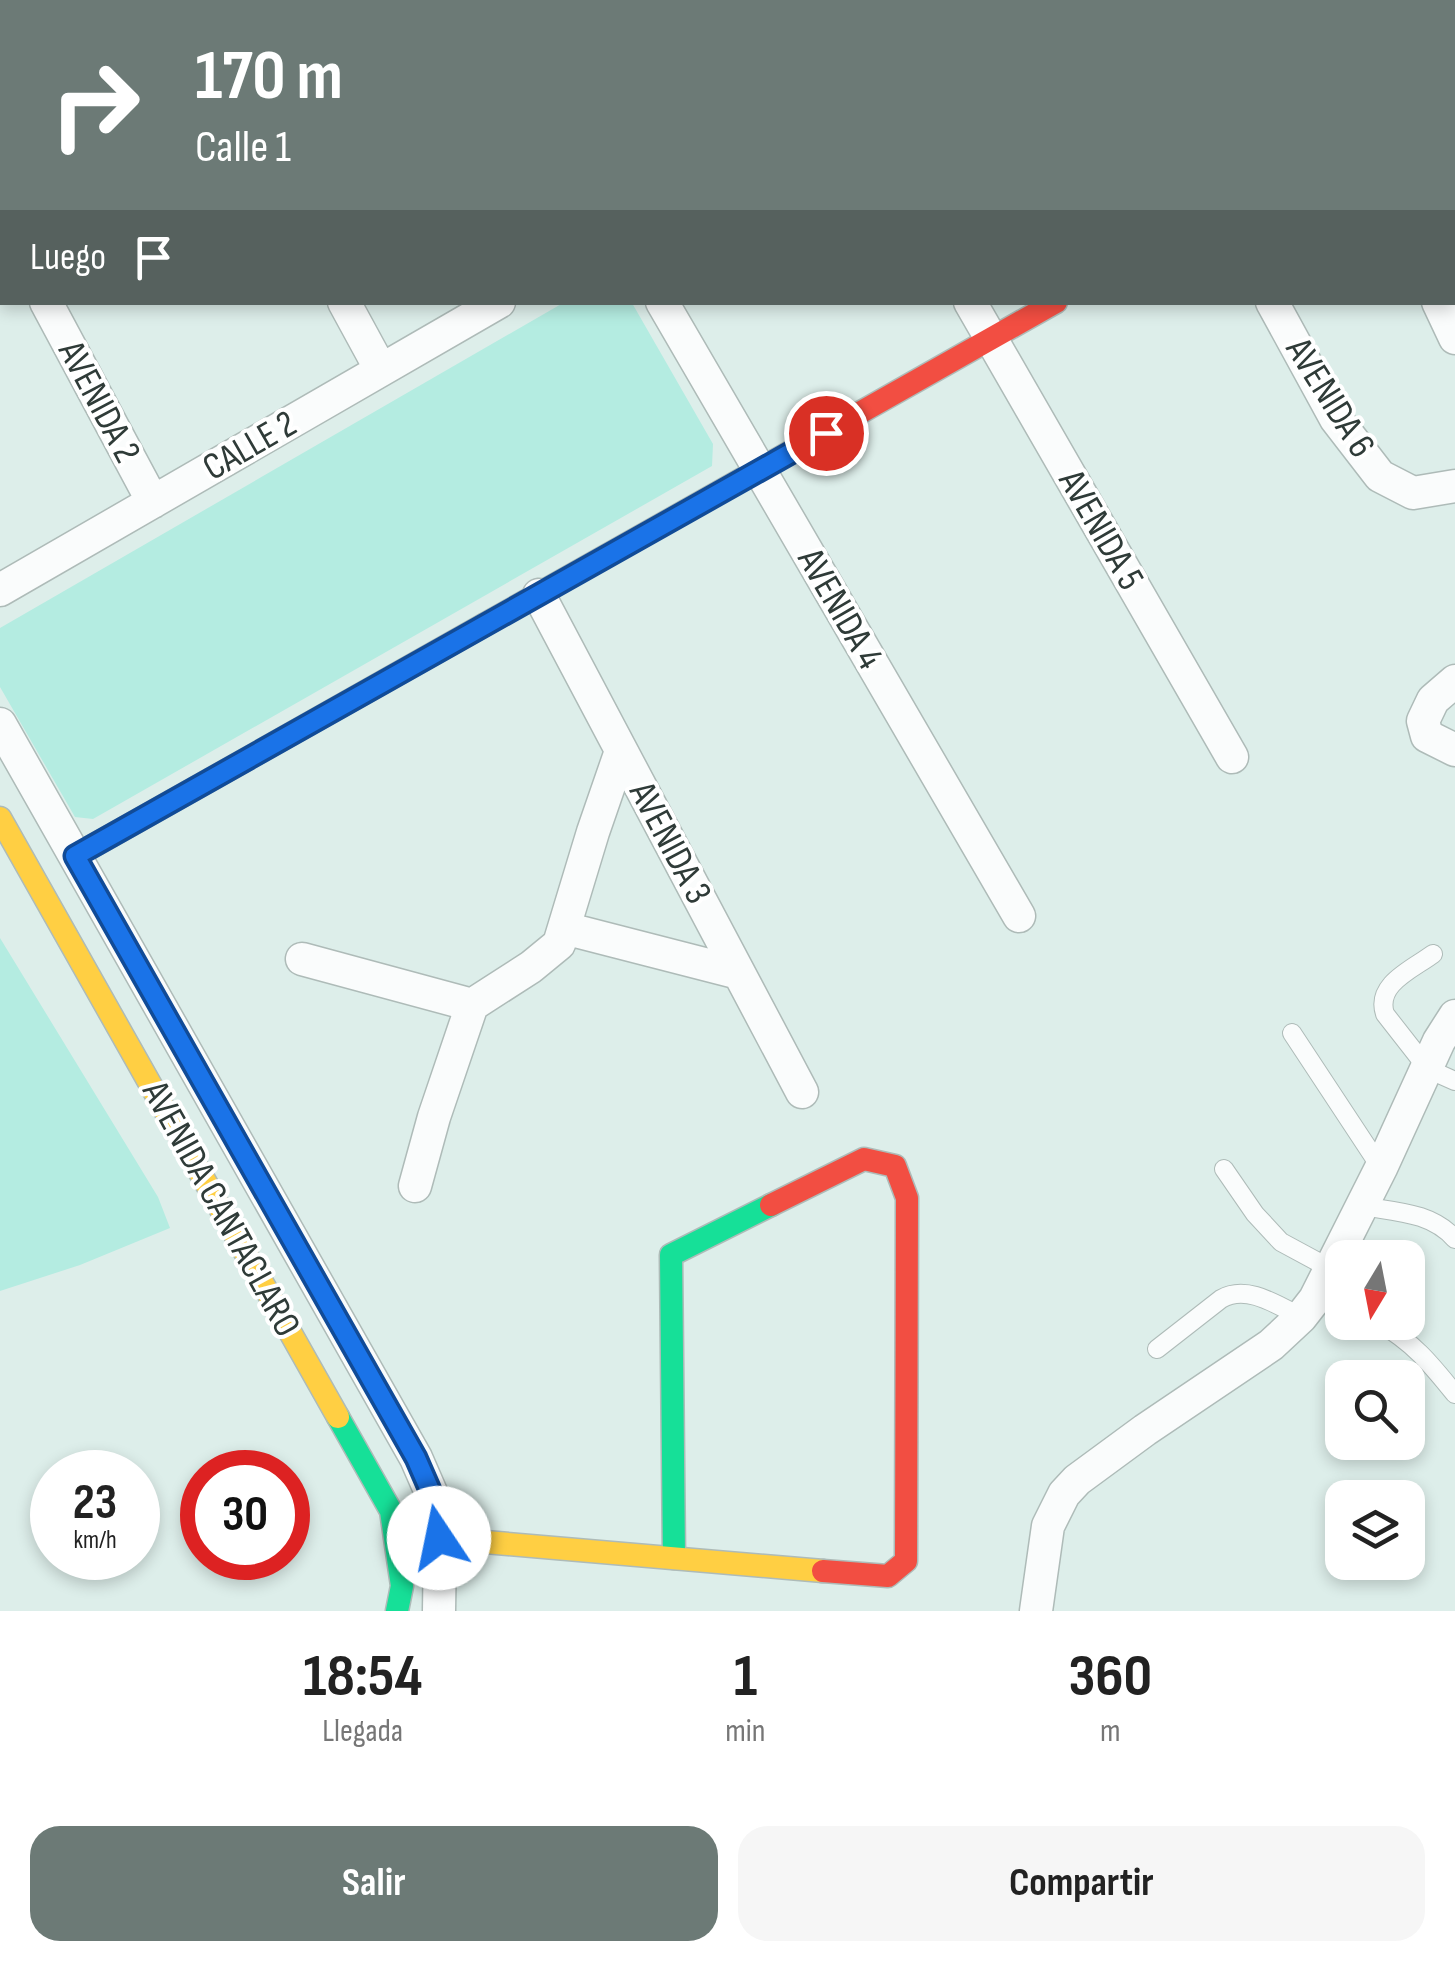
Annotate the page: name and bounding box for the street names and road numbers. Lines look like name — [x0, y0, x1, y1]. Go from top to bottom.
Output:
street label: AVENIDA 6 — [1275, 329, 1384, 466]
street label: AVENIDA 2 — [48, 333, 150, 470]
street label: CALLE 2 — [195, 401, 305, 491]
street label: AVENIDA 5 — [1048, 461, 1153, 598]
street label: AVENIDA 4 — [787, 540, 892, 677]
street label: AVENIDA 3 — [619, 774, 721, 912]
street label: AVENIDA CANTACLARO — [132, 1073, 310, 1344]

